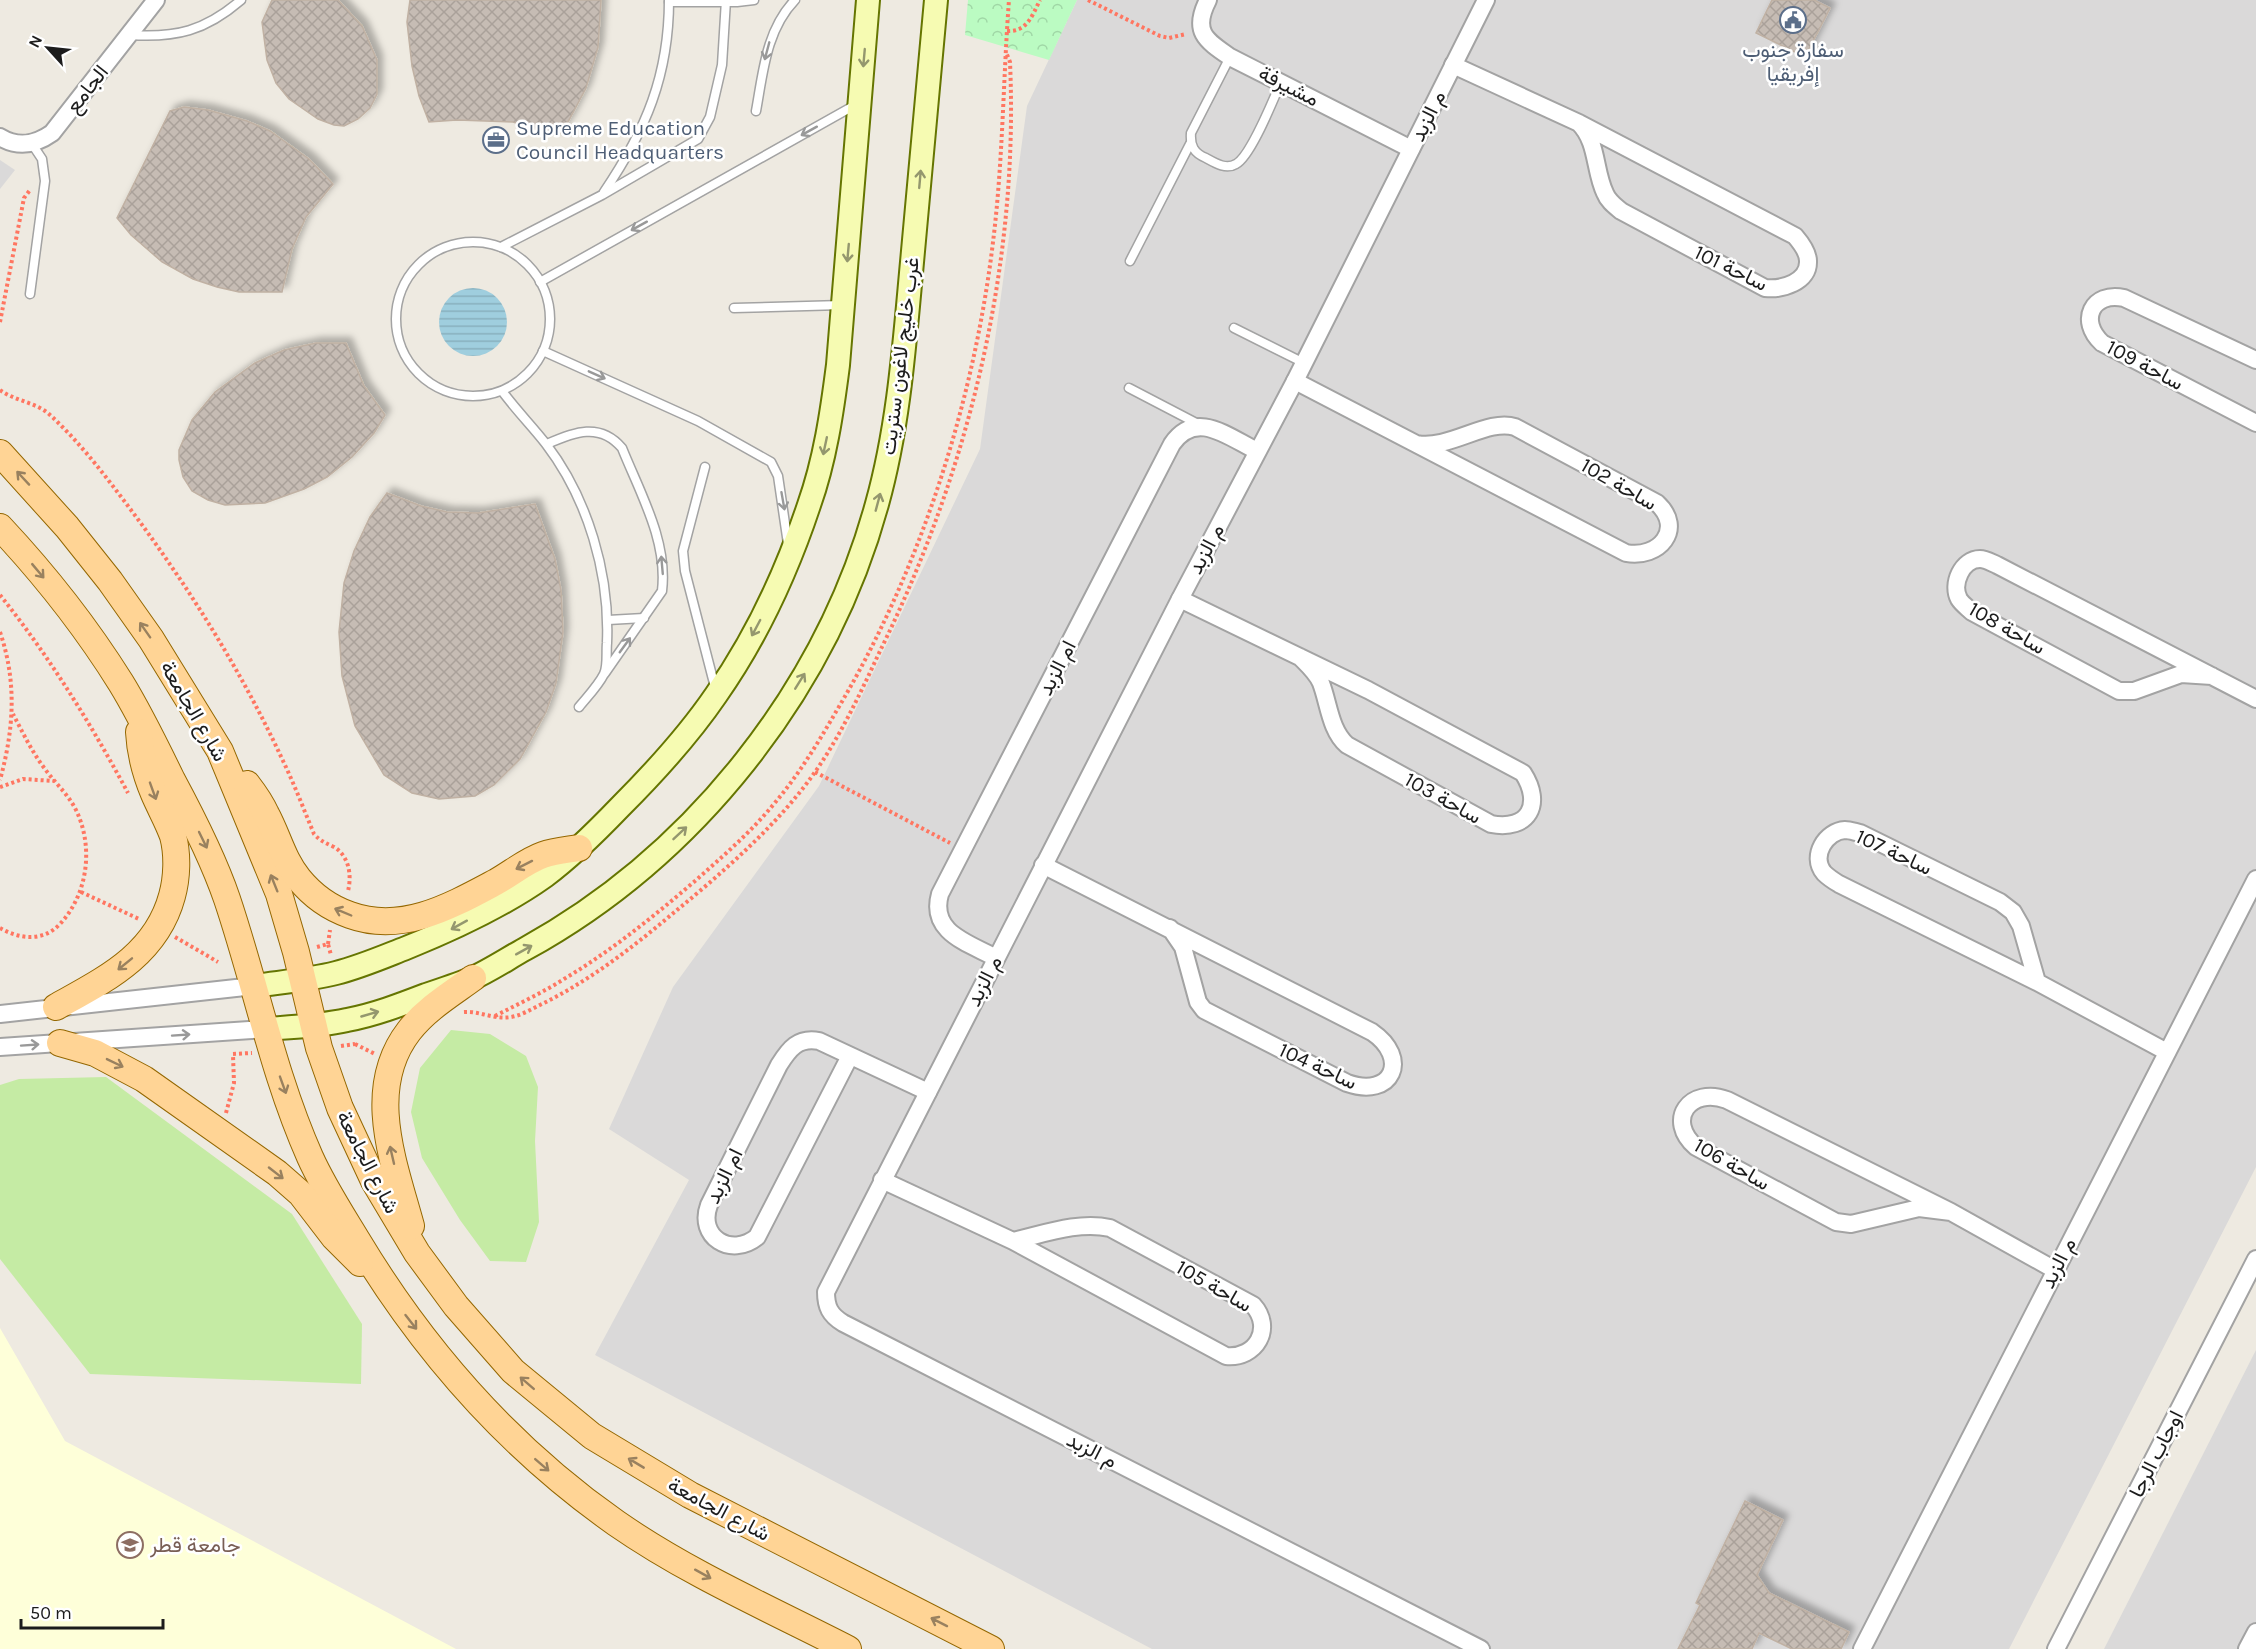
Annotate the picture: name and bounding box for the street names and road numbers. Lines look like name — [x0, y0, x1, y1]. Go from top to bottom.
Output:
street label: الجامع — [61, 60, 115, 119]
street label: مشيرفة — [1254, 61, 1323, 112]
street label: م الزبد — [1406, 87, 1452, 146]
street label: ساحة 101 — [1691, 240, 1771, 296]
street label: غرب خليج لاغون ستريت — [876, 256, 926, 457]
street label: ساحة 109 — [2102, 335, 2188, 395]
street label: ساحة 102 — [1577, 453, 1661, 515]
street label: م الزبد — [1183, 520, 1231, 579]
street label: ساحة 108 — [1964, 597, 2050, 659]
street label: ام الزبد — [1033, 637, 1083, 700]
street label: شارع الجامعة — [154, 656, 232, 767]
street label: ساحة 103 — [1401, 767, 1485, 829]
street label: ساحة 107 — [1852, 824, 1936, 880]
street label: م الزبد — [961, 952, 1009, 1011]
street label: ساحة 104 — [1275, 1038, 1361, 1094]
street label: شارع الجامعة — [330, 1107, 404, 1218]
street label: ساحة 106 — [1690, 1133, 1774, 1195]
street label: ام الزبد — [700, 1145, 749, 1208]
street label: م الزبد — [2035, 1234, 2083, 1293]
street label: ساحة 105 — [1172, 1255, 1256, 1317]
street label: اوجاب الرجا — [2124, 1407, 2189, 1502]
street label: م الزبد — [1062, 1427, 1121, 1475]
street label: شارع الجامعة — [663, 1472, 774, 1548]

